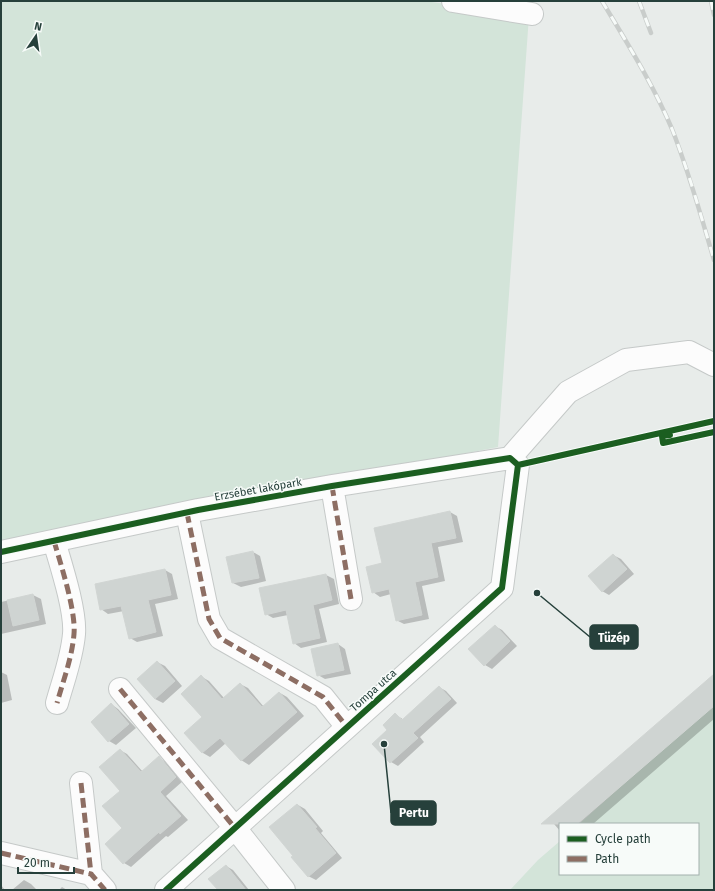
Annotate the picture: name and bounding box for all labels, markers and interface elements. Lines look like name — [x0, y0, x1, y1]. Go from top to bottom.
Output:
north arrow — [16, 16, 56, 56]
text: N — [33, 20, 43, 34]
street label: Erzsébet lakópark — [213, 475, 303, 504]
callout: Tüzép — [590, 625, 638, 649]
text: Tüzép — [598, 631, 630, 645]
street label: Tompa utca — [348, 666, 399, 714]
callout: Pertu — [391, 801, 436, 825]
text: Pertu — [399, 806, 429, 820]
legend — [559, 823, 699, 875]
text: Cycle path — [595, 832, 651, 846]
scale bar — [18, 849, 74, 875]
text: Path — [595, 852, 619, 866]
text: 20 m — [24, 856, 50, 870]

